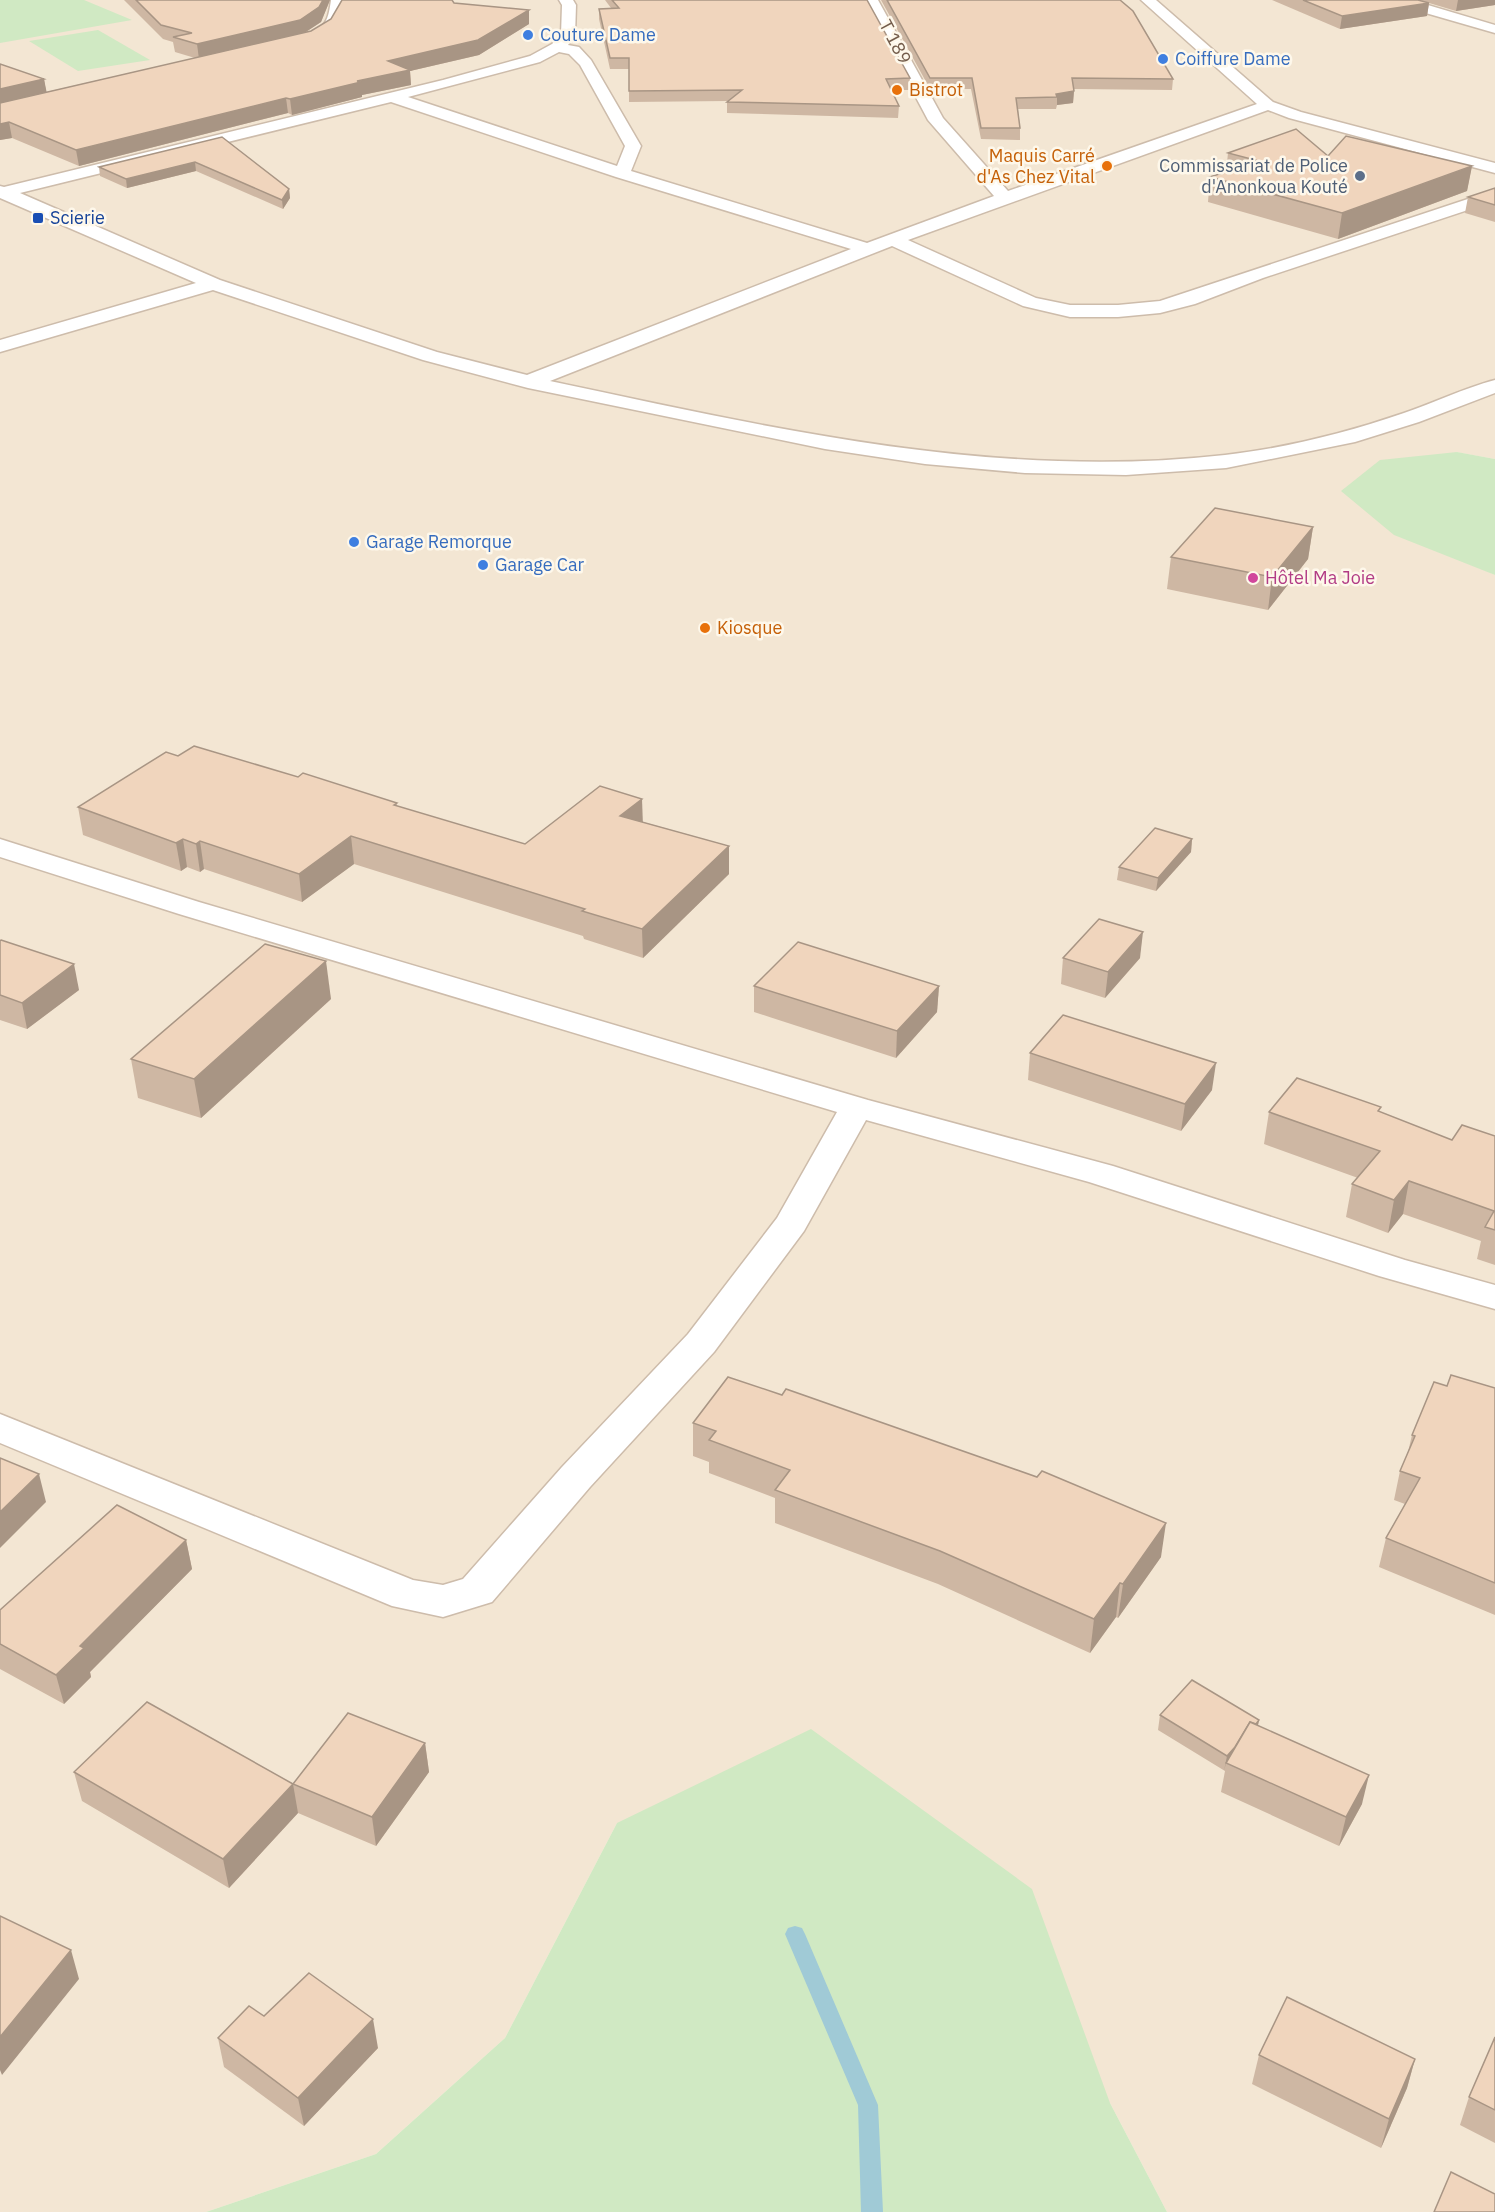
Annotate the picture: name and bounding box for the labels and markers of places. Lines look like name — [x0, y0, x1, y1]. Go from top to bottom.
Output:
place label: Couture Dame — [540, 23, 656, 46]
marker: Couture Dame — [521, 28, 535, 42]
place label: Coiffure Dame — [1175, 47, 1291, 70]
marker: Coiffure Dame — [1156, 52, 1170, 66]
place label: Bistrot — [909, 78, 963, 101]
marker: Bistrot — [890, 83, 904, 97]
place label: Maquis Carré d'As Chez Vital — [976, 144, 1095, 188]
place label: Commissariat de Police d'Anonkoua Kouté — [1159, 154, 1348, 198]
marker: Maquis Carré d'As Chez Vital — [1100, 159, 1114, 173]
marker: Commissariat de Police d'Anonkoua Kouté — [1353, 169, 1367, 183]
place label: Scierie — [50, 206, 105, 229]
marker: Scierie — [31, 211, 45, 225]
place label: Garage Remorque — [366, 530, 512, 553]
marker: Garage Remorque — [347, 535, 361, 549]
place label: Garage Car — [495, 553, 585, 576]
marker: Garage Car — [476, 558, 490, 572]
place label: Hôtel Ma Joie — [1265, 566, 1375, 589]
marker: Hôtel Ma Joie — [1246, 571, 1260, 585]
place label: Kiosque — [717, 616, 782, 639]
marker: Kiosque — [698, 621, 712, 635]

